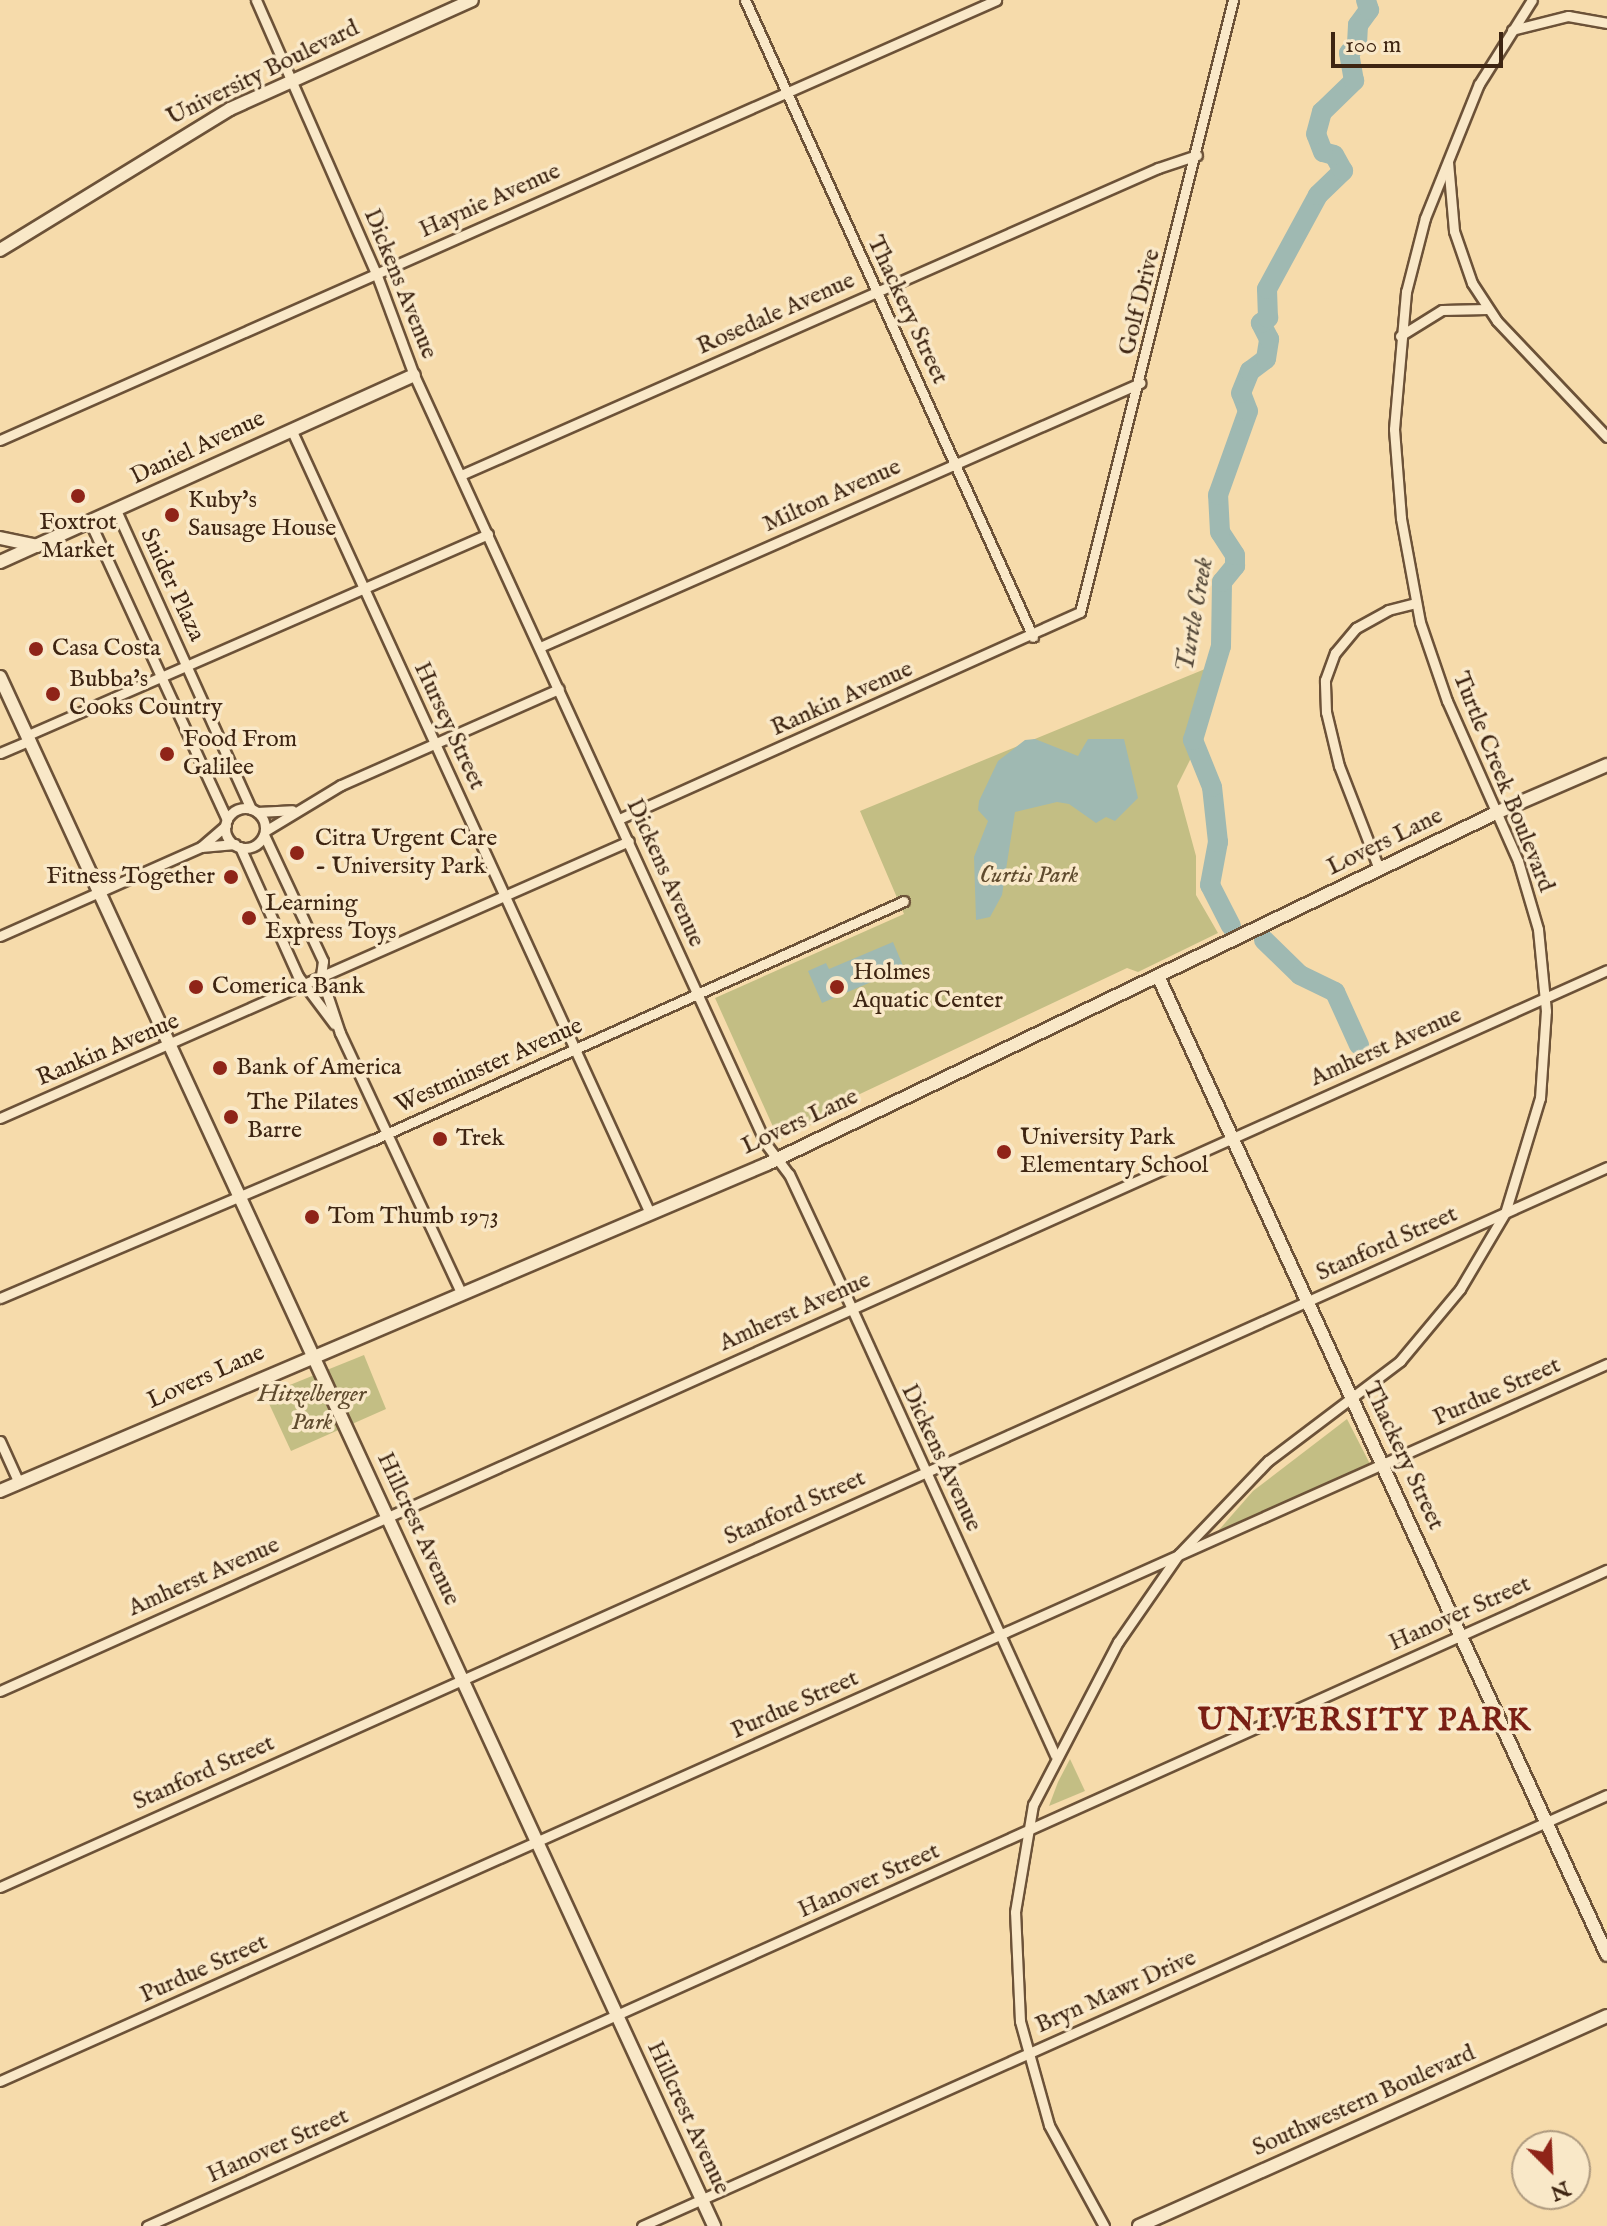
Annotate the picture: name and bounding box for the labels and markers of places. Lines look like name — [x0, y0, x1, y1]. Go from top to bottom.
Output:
marker: Foxtrot Market — [69, 487, 87, 505]
place label: Kuby's Sausage House — [188, 487, 336, 543]
marker: Kuby's Sausage House — [163, 506, 181, 524]
place label: Foxtrot Market — [39, 509, 117, 565]
place label: Casa Costa — [52, 635, 161, 663]
marker: Casa Costa — [27, 640, 45, 658]
place label: Bubba's Cooks Country — [69, 666, 222, 722]
marker: Bubba's Cooks Country — [44, 685, 62, 703]
place label: Food From Galilee — [183, 726, 297, 782]
marker: Food From Galilee — [158, 745, 176, 763]
place label: Citra Urgent Care - University Park — [315, 825, 497, 881]
marker: Citra Urgent Care - University Park — [286, 842, 308, 864]
place label: Fitness Together — [46, 863, 215, 891]
marker: Fitness Together — [222, 868, 240, 886]
place label: Learning Express Toys — [265, 890, 397, 946]
marker: Learning Express Toys — [240, 909, 258, 927]
place label: Holmes Aquatic Center — [853, 959, 1003, 1015]
place label: Comerica Bank — [212, 973, 364, 1001]
marker: Comerica Bank — [187, 978, 205, 996]
marker: Holmes Aquatic Center — [828, 978, 846, 996]
place label: Bank of America — [236, 1054, 401, 1082]
marker: Bank of America — [211, 1059, 229, 1077]
place label: The Pilates Barre — [247, 1089, 358, 1145]
marker: The Pilates Barre — [222, 1108, 240, 1126]
place label: University Park Elementary School — [1020, 1124, 1208, 1180]
place label: Trek — [456, 1125, 504, 1153]
marker: Trek — [431, 1130, 449, 1148]
marker: University Park Elementary School — [995, 1143, 1013, 1161]
place label: Tom Thumb 1973 — [328, 1203, 499, 1231]
marker: Tom Thumb 1973 — [303, 1208, 321, 1226]

